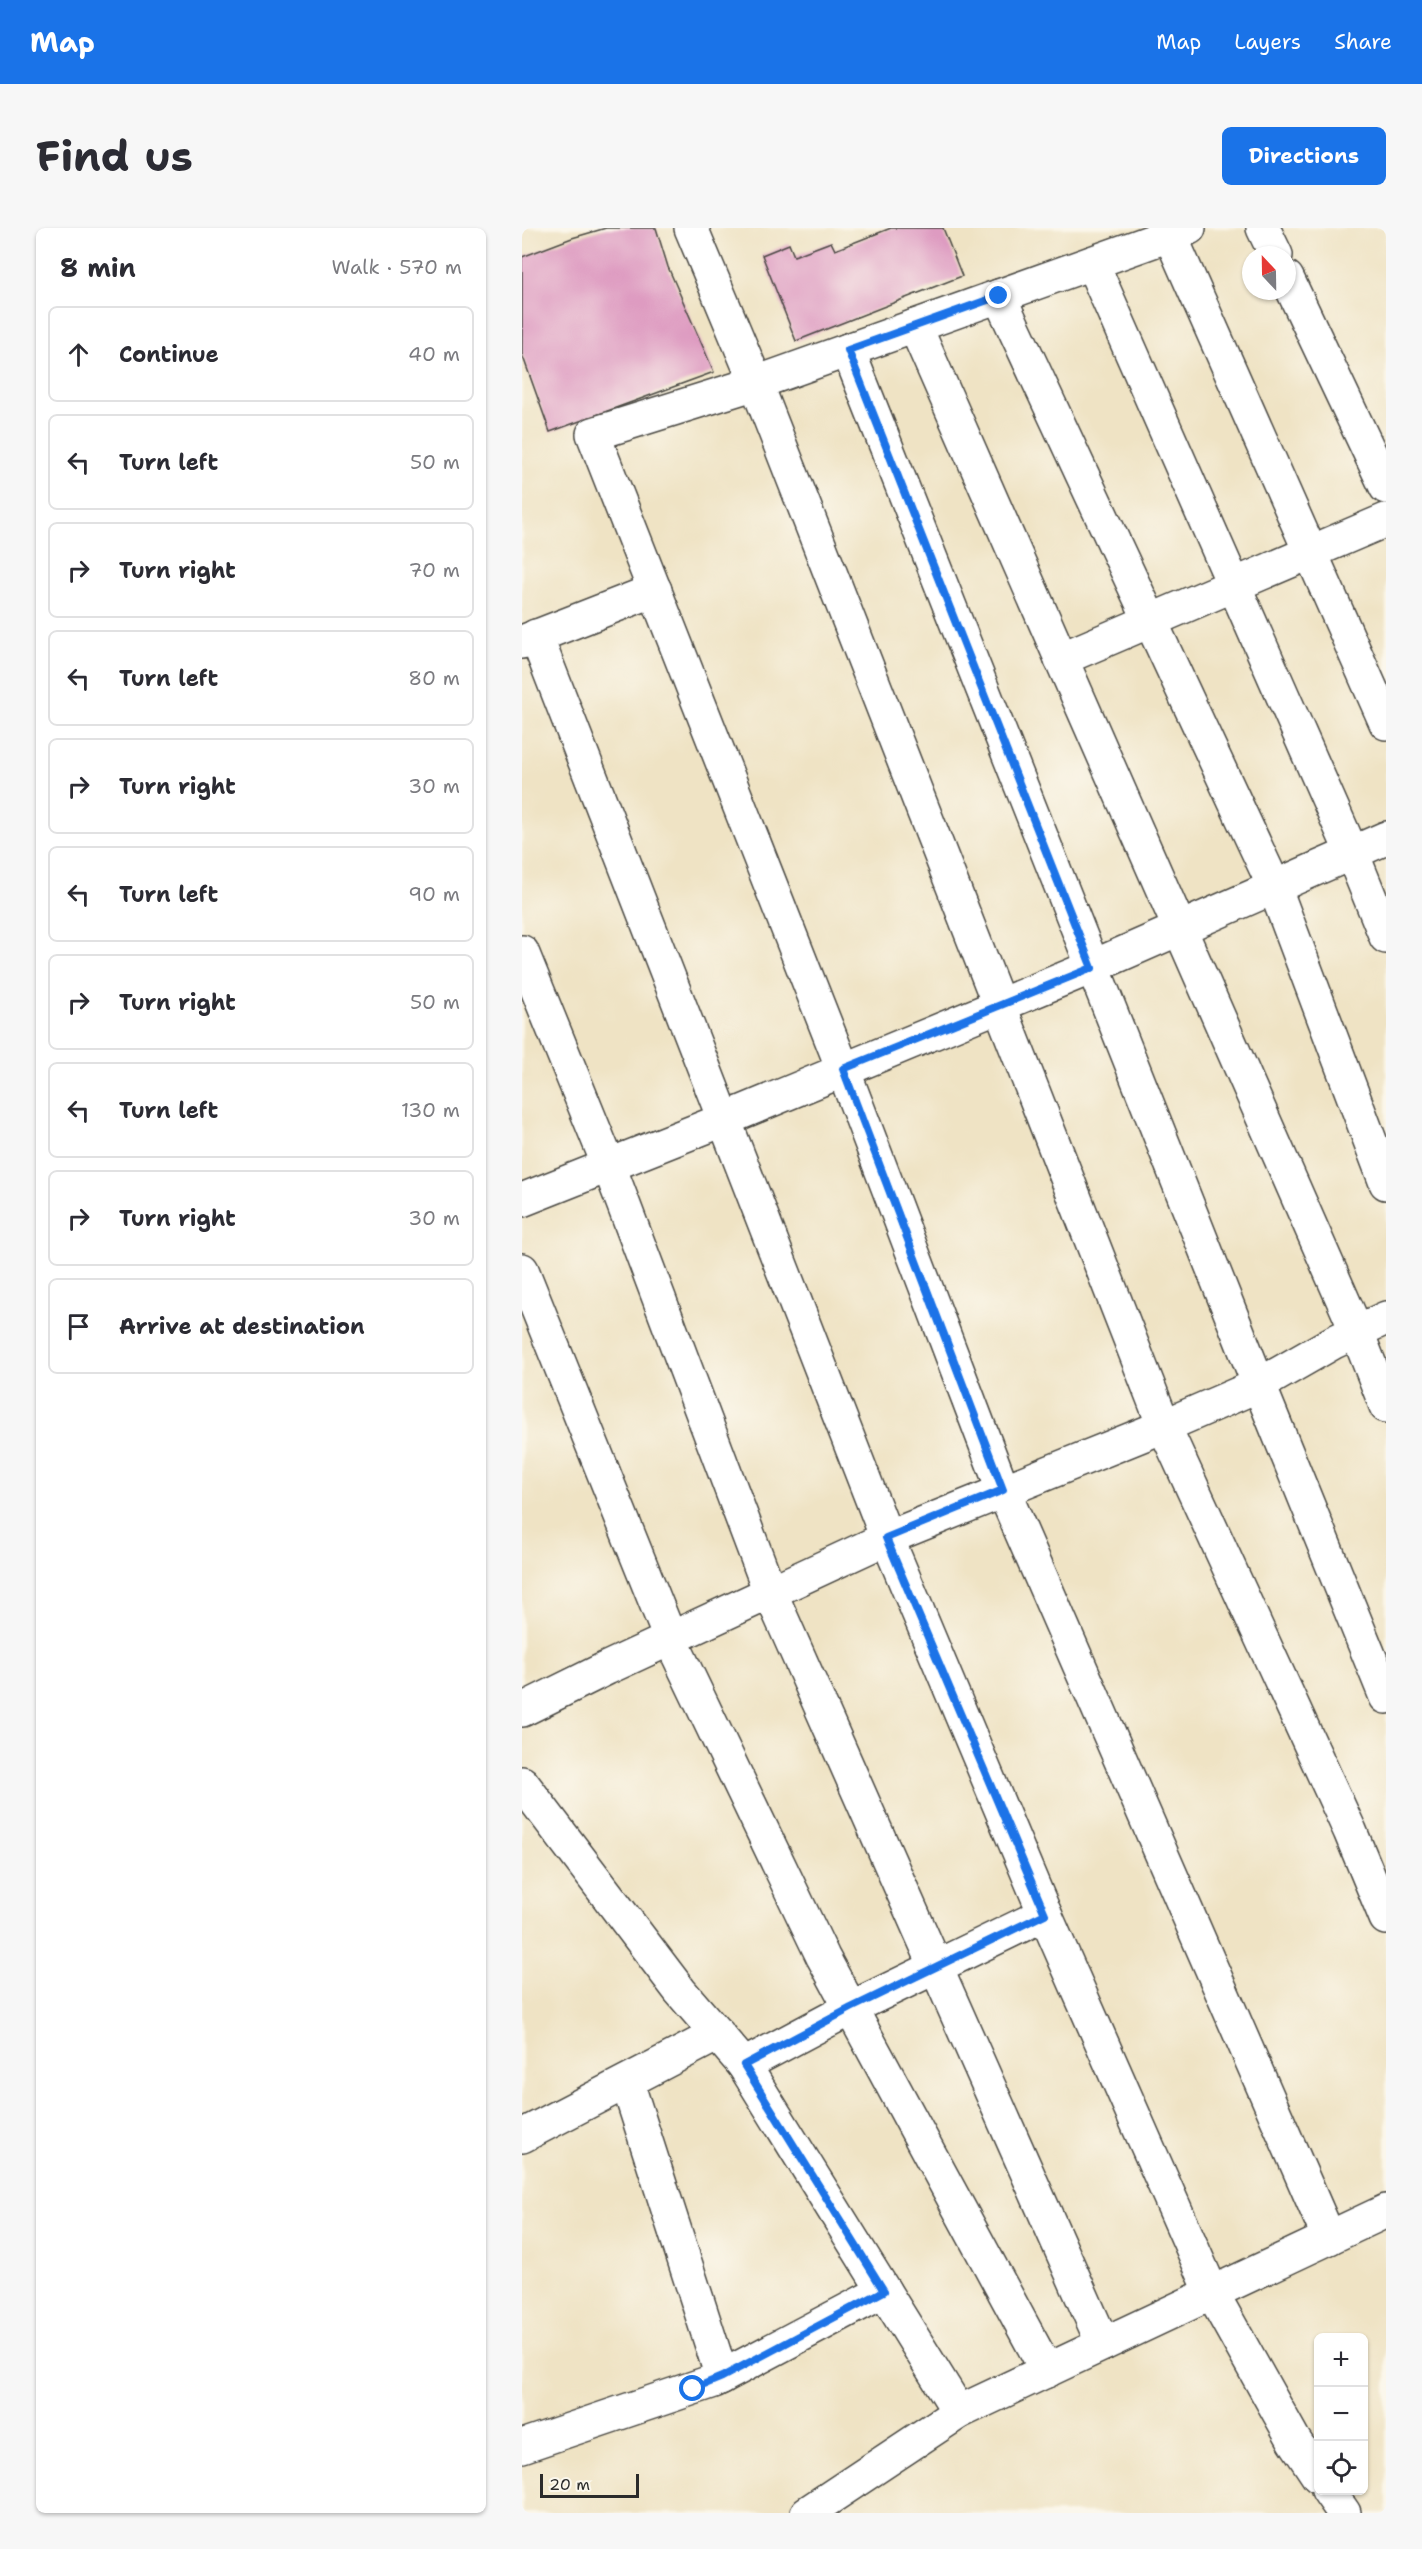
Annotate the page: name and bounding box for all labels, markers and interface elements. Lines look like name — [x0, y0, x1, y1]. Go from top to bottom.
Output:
text: Map — [30, 23, 95, 61]
text: Map — [1156, 28, 1201, 56]
text: Layers — [1234, 28, 1301, 56]
text: Share — [1334, 28, 1392, 56]
button: Directions — [1222, 127, 1386, 185]
text: Find us — [36, 128, 193, 184]
north arrow — [1242, 246, 1296, 300]
text: 8 min — [60, 250, 136, 285]
text: Walk · 570 m — [332, 254, 462, 280]
route end — [985, 282, 1011, 308]
icon: ahead — [62, 338, 95, 371]
text: Continue — [119, 340, 219, 369]
text: 40 m — [408, 341, 460, 367]
icon: left — [62, 446, 95, 479]
text: Turn left — [119, 448, 218, 477]
text: 50 m — [410, 449, 460, 475]
icon: right — [62, 554, 95, 587]
text: Turn right — [119, 556, 236, 585]
text: 70 m — [408, 557, 460, 583]
icon: left — [62, 662, 95, 695]
text: Turn left — [119, 664, 218, 693]
text: 80 m — [408, 665, 460, 691]
icon: right — [62, 770, 95, 803]
text: Turn right — [119, 772, 236, 801]
text: 30 m — [408, 773, 460, 799]
icon: left — [62, 878, 95, 911]
text: Turn left — [119, 880, 218, 909]
text: 90 m — [408, 881, 460, 907]
icon: right — [62, 986, 95, 1019]
text: Turn right — [119, 988, 236, 1017]
text: 50 m — [410, 989, 460, 1015]
icon: left — [62, 1094, 95, 1127]
text: Turn left — [119, 1096, 218, 1125]
text: 130 m — [401, 1097, 460, 1123]
icon: right — [62, 1202, 95, 1235]
text: Turn right — [119, 1204, 236, 1233]
text: 30 m — [408, 1205, 460, 1231]
icon: arrive — [62, 1310, 95, 1343]
text: Arrive at destination — [119, 1312, 365, 1341]
map controls — [1314, 2333, 1368, 2495]
button: + — [1314, 2333, 1368, 2387]
route start — [679, 2375, 705, 2401]
button: − — [1314, 2387, 1368, 2441]
button: locate — [1314, 2441, 1368, 2495]
scale bar — [540, 2471, 639, 2498]
text: 20 m — [549, 2474, 590, 2495]

